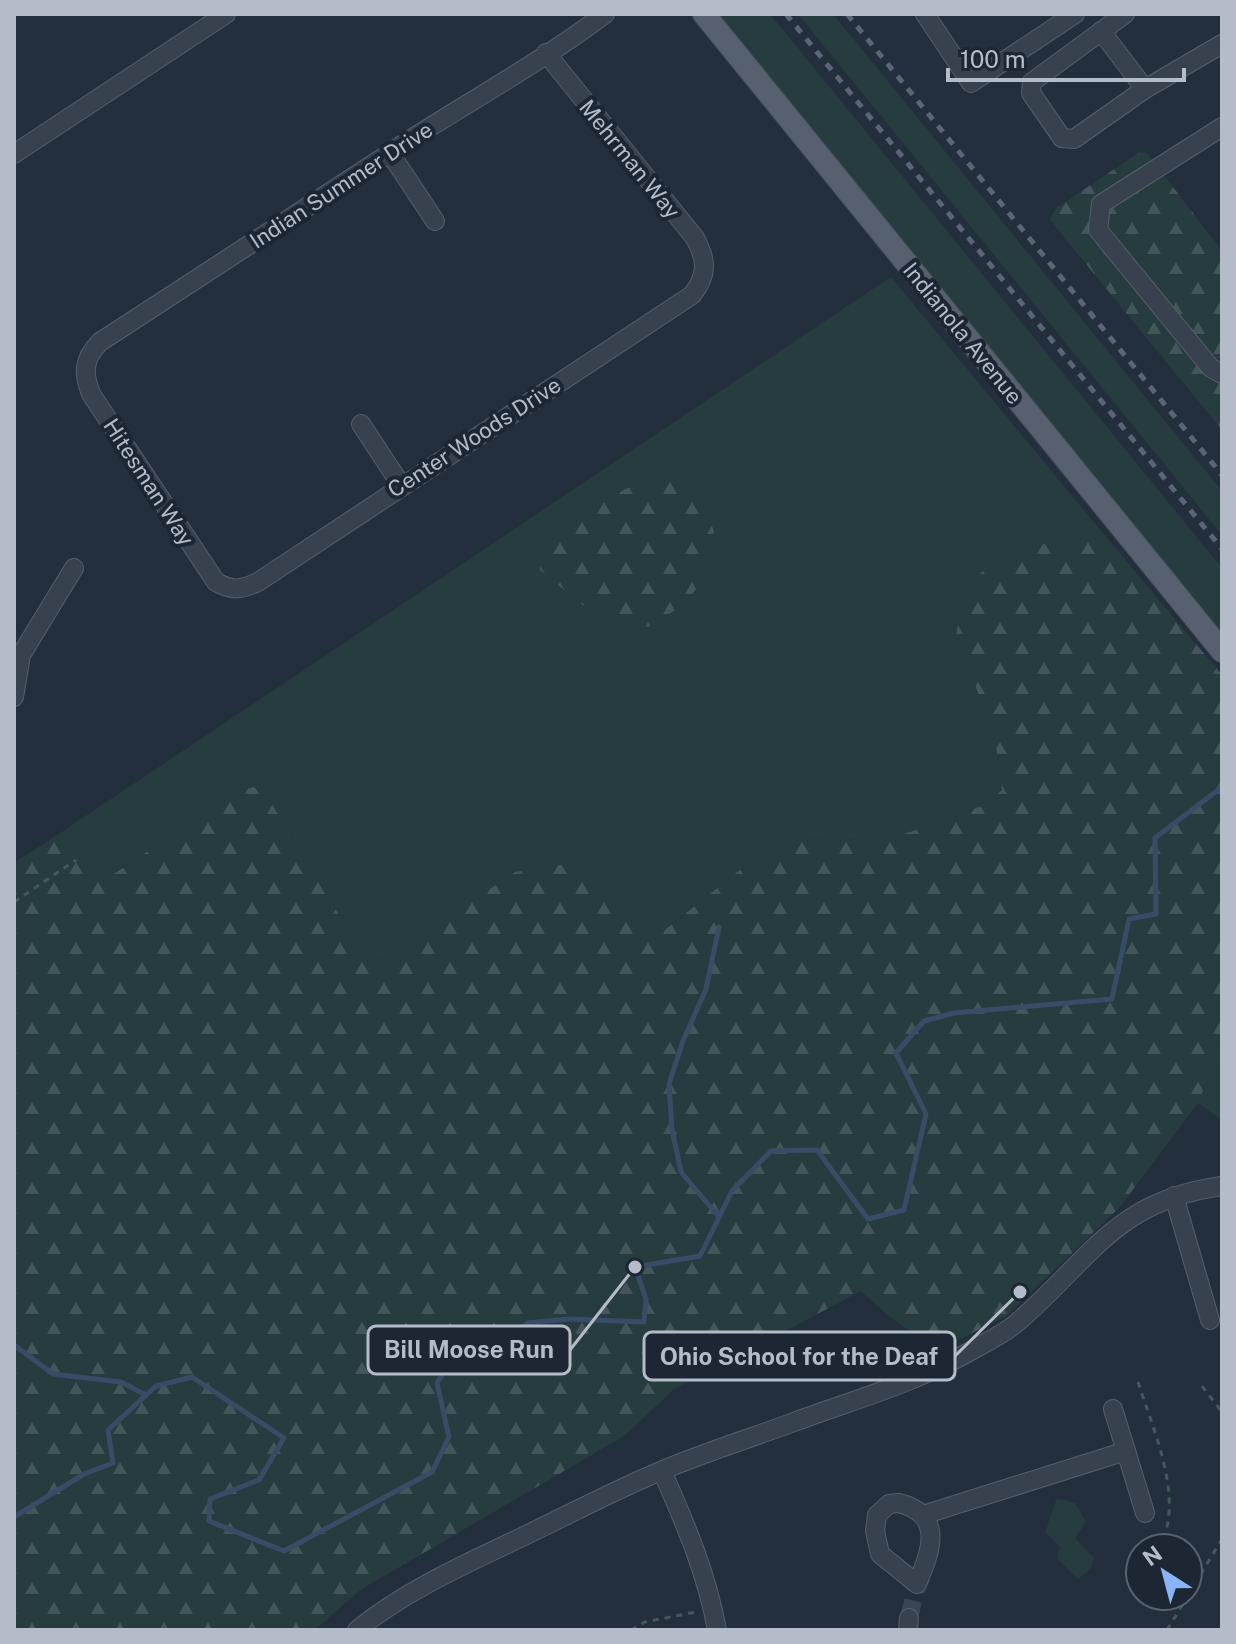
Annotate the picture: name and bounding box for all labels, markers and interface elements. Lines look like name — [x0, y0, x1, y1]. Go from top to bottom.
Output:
scale bar — [948, 32, 1184, 82]
text: 100 m — [960, 45, 1026, 73]
street label: Mehrman Way — [574, 94, 686, 224]
street label: Indian Summer Drive — [245, 116, 437, 254]
street label: Indianola Avenue — [898, 257, 1028, 409]
street label: Center Woods Drive — [383, 371, 565, 503]
street label: Hitesman Way — [98, 414, 200, 551]
callout: Bill Moose Run — [368, 1326, 570, 1374]
callout: Ohio School for the Deaf — [644, 1332, 955, 1380]
text: Bill Moose Run — [384, 1335, 554, 1363]
text: Ohio School for the Deaf — [660, 1342, 939, 1370]
north arrow — [1124, 1532, 1204, 1612]
text: N — [1138, 1540, 1167, 1571]

